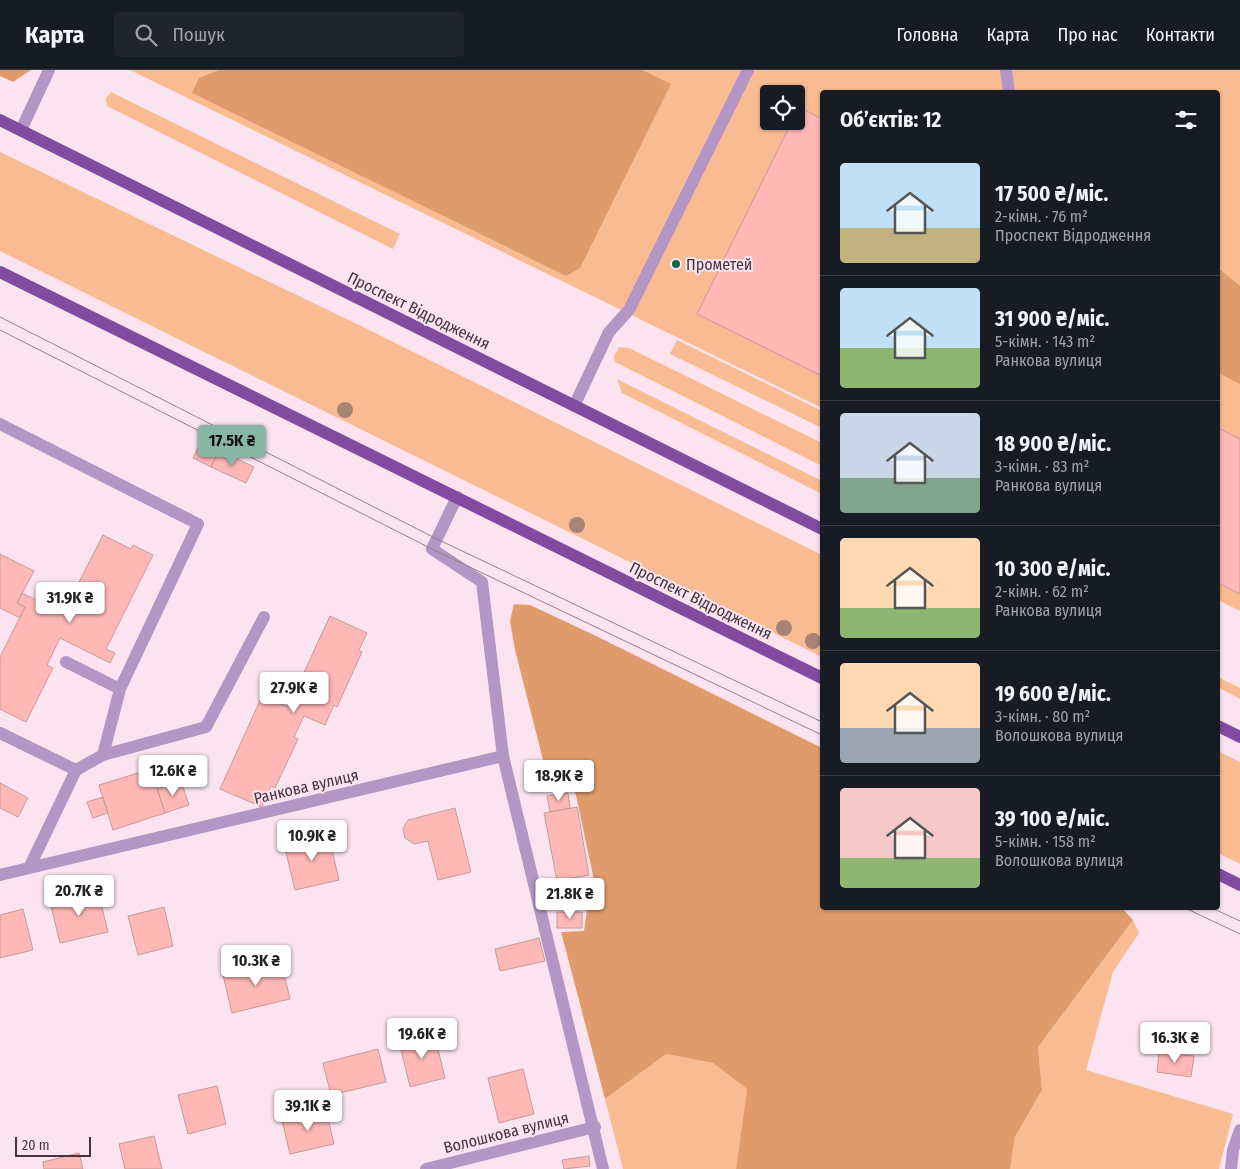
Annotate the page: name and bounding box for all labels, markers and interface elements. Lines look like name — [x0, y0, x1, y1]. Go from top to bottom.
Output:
search box — [114, 12, 464, 57]
text: Карта — [25, 21, 84, 49]
icon: search — [132, 21, 160, 49]
text: Пошук — [172, 23, 225, 46]
text: Головна — [896, 24, 958, 46]
text: Карта — [986, 24, 1029, 46]
text: Про нас — [1057, 24, 1118, 46]
text: Контакти — [1146, 24, 1215, 46]
map controls — [760, 85, 805, 130]
button: locate — [760, 85, 805, 130]
icon: filters — [1172, 106, 1200, 134]
text: Об’єктів: 12 — [840, 107, 941, 133]
text: 17 500 ₴/міс. — [995, 181, 1108, 207]
icon: home — [880, 183, 940, 243]
text: 2-кімн. · 76 m² — [995, 207, 1088, 226]
text: Проспект Відродження — [995, 226, 1151, 245]
place label: Прометей — [686, 255, 752, 274]
marker: Прометей — [670, 258, 682, 270]
street label: Проспект Відродження — [344, 268, 493, 353]
text: 31 900 ₴/міс. — [995, 306, 1109, 332]
icon: home — [880, 308, 940, 368]
text: 5-кімн. · 143 m² — [995, 332, 1095, 351]
text: Ранкова вулиця — [995, 351, 1102, 370]
pin: 17.5K ₴ — [186, 424, 278, 467]
text: 17.5K ₴ — [209, 431, 255, 450]
text: 18 900 ₴/міс. — [995, 431, 1111, 457]
icon: home — [880, 433, 940, 493]
text: 3-кімн. · 83 m² — [995, 457, 1089, 476]
text: Ранкова вулиця — [995, 476, 1102, 495]
text: 10 300 ₴/міс. — [995, 556, 1110, 582]
street label: Проспект Відродження — [626, 558, 775, 643]
icon: home — [880, 558, 940, 618]
pin: 31.9K ₴ — [24, 582, 116, 624]
text: 2-кімн. · 62 m² — [995, 582, 1089, 601]
text: 31.9K ₴ — [47, 588, 93, 607]
text: Ранкова вулиця — [995, 601, 1102, 620]
pin: 27.9K ₴ — [248, 672, 340, 714]
text: 27.9K ₴ — [271, 678, 317, 697]
text: 19 600 ₴/міс. — [995, 681, 1111, 707]
icon: home — [880, 683, 940, 743]
text: 3-кімн. · 80 m² — [995, 707, 1090, 726]
text: Волошкова вулиця — [995, 726, 1123, 745]
pin: 12.6K ₴ — [127, 754, 219, 797]
pin: 18.9K ₴ — [513, 760, 605, 802]
text: 12.6K ₴ — [149, 761, 197, 780]
street label: Ранкова вулиця — [252, 765, 360, 808]
text: 18.9K ₴ — [535, 766, 583, 785]
text: 39 100 ₴/міс. — [995, 806, 1110, 832]
icon: home — [880, 808, 940, 868]
pin: 10.9K ₴ — [266, 820, 358, 862]
text: 10.9K ₴ — [288, 826, 336, 845]
text: 5-кімн. · 158 m² — [995, 832, 1096, 851]
text: Волошкова вулиця — [995, 851, 1123, 870]
pin: 20.7K ₴ — [33, 874, 125, 917]
pin: 21.8K ₴ — [524, 878, 616, 920]
text: 20.7K ₴ — [55, 881, 103, 900]
text: 21.8K ₴ — [546, 884, 594, 903]
pin: 10.3K ₴ — [210, 944, 302, 987]
text: 10.3K ₴ — [232, 951, 280, 970]
pin: 19.6K ₴ — [376, 1018, 468, 1060]
pin: 16.3K ₴ — [1129, 1022, 1221, 1064]
text: 19.6K ₴ — [398, 1024, 446, 1043]
text: 16.3K ₴ — [1151, 1028, 1199, 1047]
pin: 39.1K ₴ — [262, 1090, 354, 1132]
text: 39.1K ₴ — [285, 1096, 331, 1115]
street label: Волошкова вулиця — [442, 1108, 571, 1157]
scale bar — [15, 1134, 91, 1157]
text: 20 m — [22, 1137, 50, 1154]

